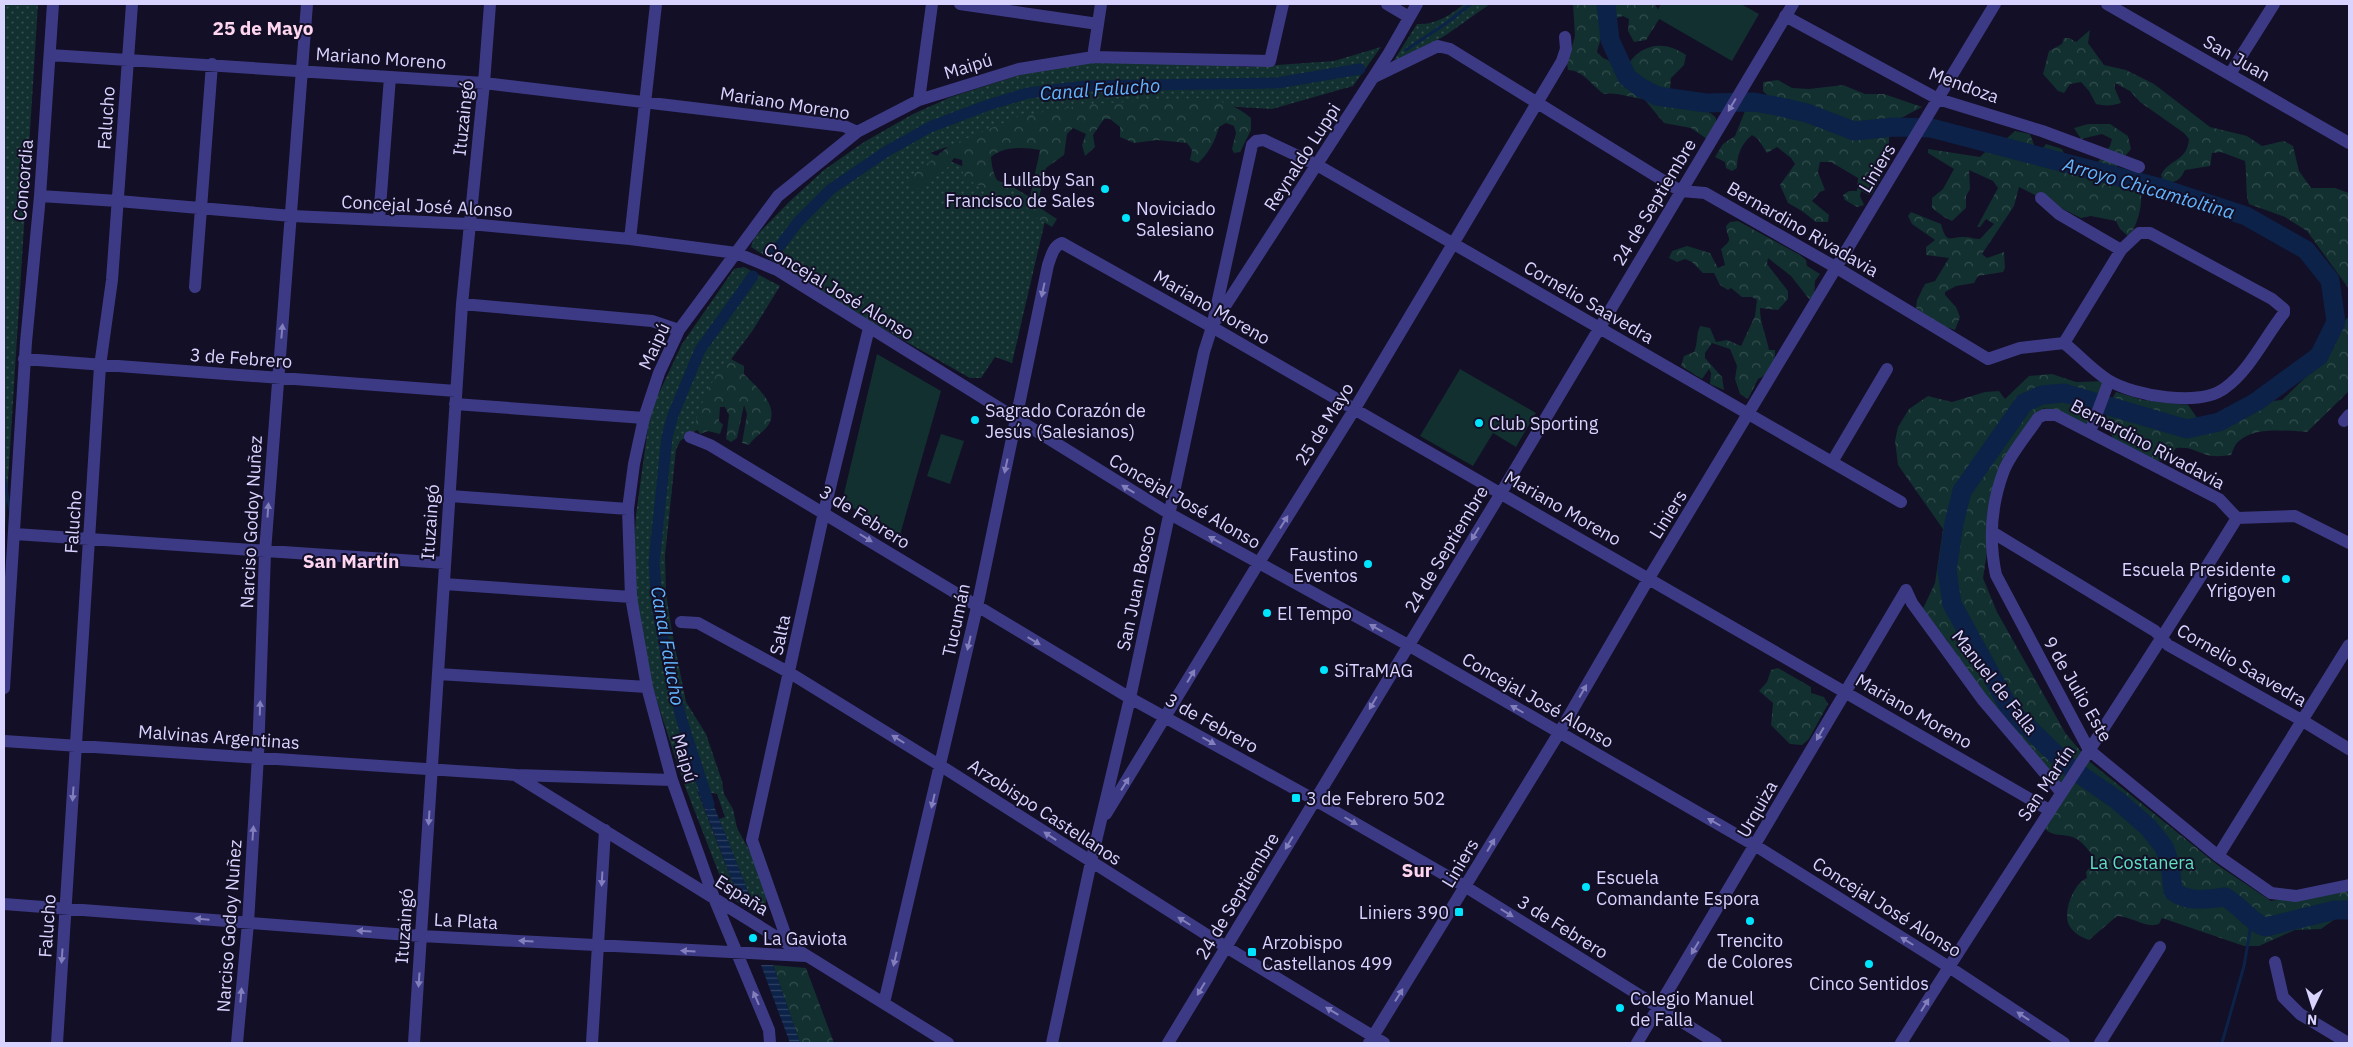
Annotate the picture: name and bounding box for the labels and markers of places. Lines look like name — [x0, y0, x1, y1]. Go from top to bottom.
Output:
place label: Lullaby San Francisco de Sales — [945, 168, 1095, 212]
marker: Lullaby San Francisco de Sales — [1099, 183, 1111, 195]
place label: Noviciado Salesiano — [1136, 197, 1216, 241]
marker: Noviciado Salesiano — [1120, 212, 1132, 224]
place label: Sagrado Corazón de Jesús (Salesianos) — [985, 399, 1146, 443]
place label: Club Sporting — [1489, 412, 1599, 435]
marker: Sagrado Corazón de Jesús (Salesianos) — [969, 414, 981, 426]
marker: Club Sporting — [1473, 417, 1485, 429]
place label: Faustino Eventos — [1289, 543, 1358, 587]
marker: Faustino Eventos — [1362, 558, 1374, 570]
place label: Escuela Presidente Yrigoyen — [2122, 558, 2276, 602]
marker: Escuela Presidente Yrigoyen — [2280, 573, 2292, 585]
place label: El Tempo — [1277, 602, 1352, 625]
marker: El Tempo — [1261, 607, 1273, 619]
place label: SiTraMAG — [1334, 659, 1413, 682]
marker: SiTraMAG — [1318, 664, 1330, 676]
place label: 3 de Febrero 502 — [1306, 787, 1445, 810]
marker: 3 de Febrero 502 — [1290, 792, 1302, 804]
place label: Escuela Comandante Espora — [1596, 866, 1760, 910]
marker: Escuela Comandante Espora — [1580, 881, 1592, 893]
place label: Liniers 390 — [1359, 901, 1449, 924]
marker: Liniers 390 — [1453, 906, 1465, 918]
marker: Trencito de Colores — [1744, 915, 1756, 927]
place label: La Gaviota — [763, 927, 848, 950]
place label: Trencito de Colores — [1707, 929, 1793, 973]
place label: Arzobispo Castellanos 499 — [1262, 931, 1393, 975]
marker: La Gaviota — [747, 932, 759, 944]
marker: Arzobispo Castellanos 499 — [1246, 946, 1258, 958]
marker: Cinco Sentidos — [1863, 958, 1875, 970]
place label: Cinco Sentidos — [1809, 972, 1929, 995]
place label: Colegio Manuel de Falla — [1630, 987, 1754, 1031]
marker: Colegio Manuel de Falla — [1614, 1002, 1626, 1014]

